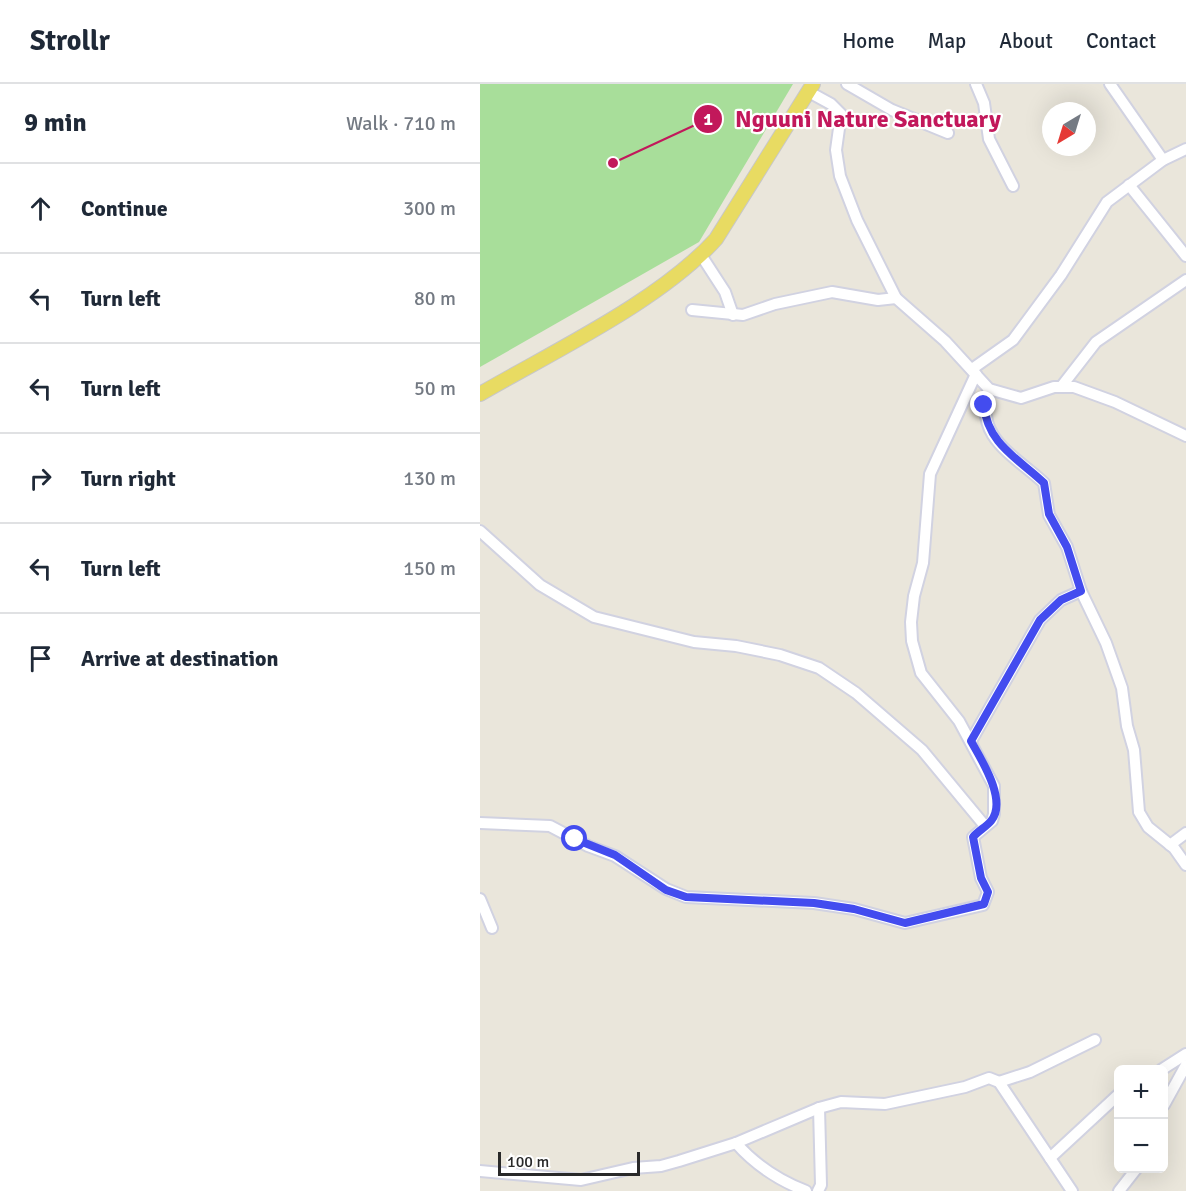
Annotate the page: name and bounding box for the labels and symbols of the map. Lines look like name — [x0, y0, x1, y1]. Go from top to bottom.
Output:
callout: Nguuni Nature Sanctuary — [693, 98, 1013, 140]
north arrow — [1042, 102, 1096, 156]
text: Nguuni Nature Sanctuary — [735, 104, 1001, 134]
text: 1 — [703, 108, 713, 130]
route end — [970, 391, 996, 417]
route start — [561, 825, 587, 851]
scale bar — [498, 1149, 640, 1176]

